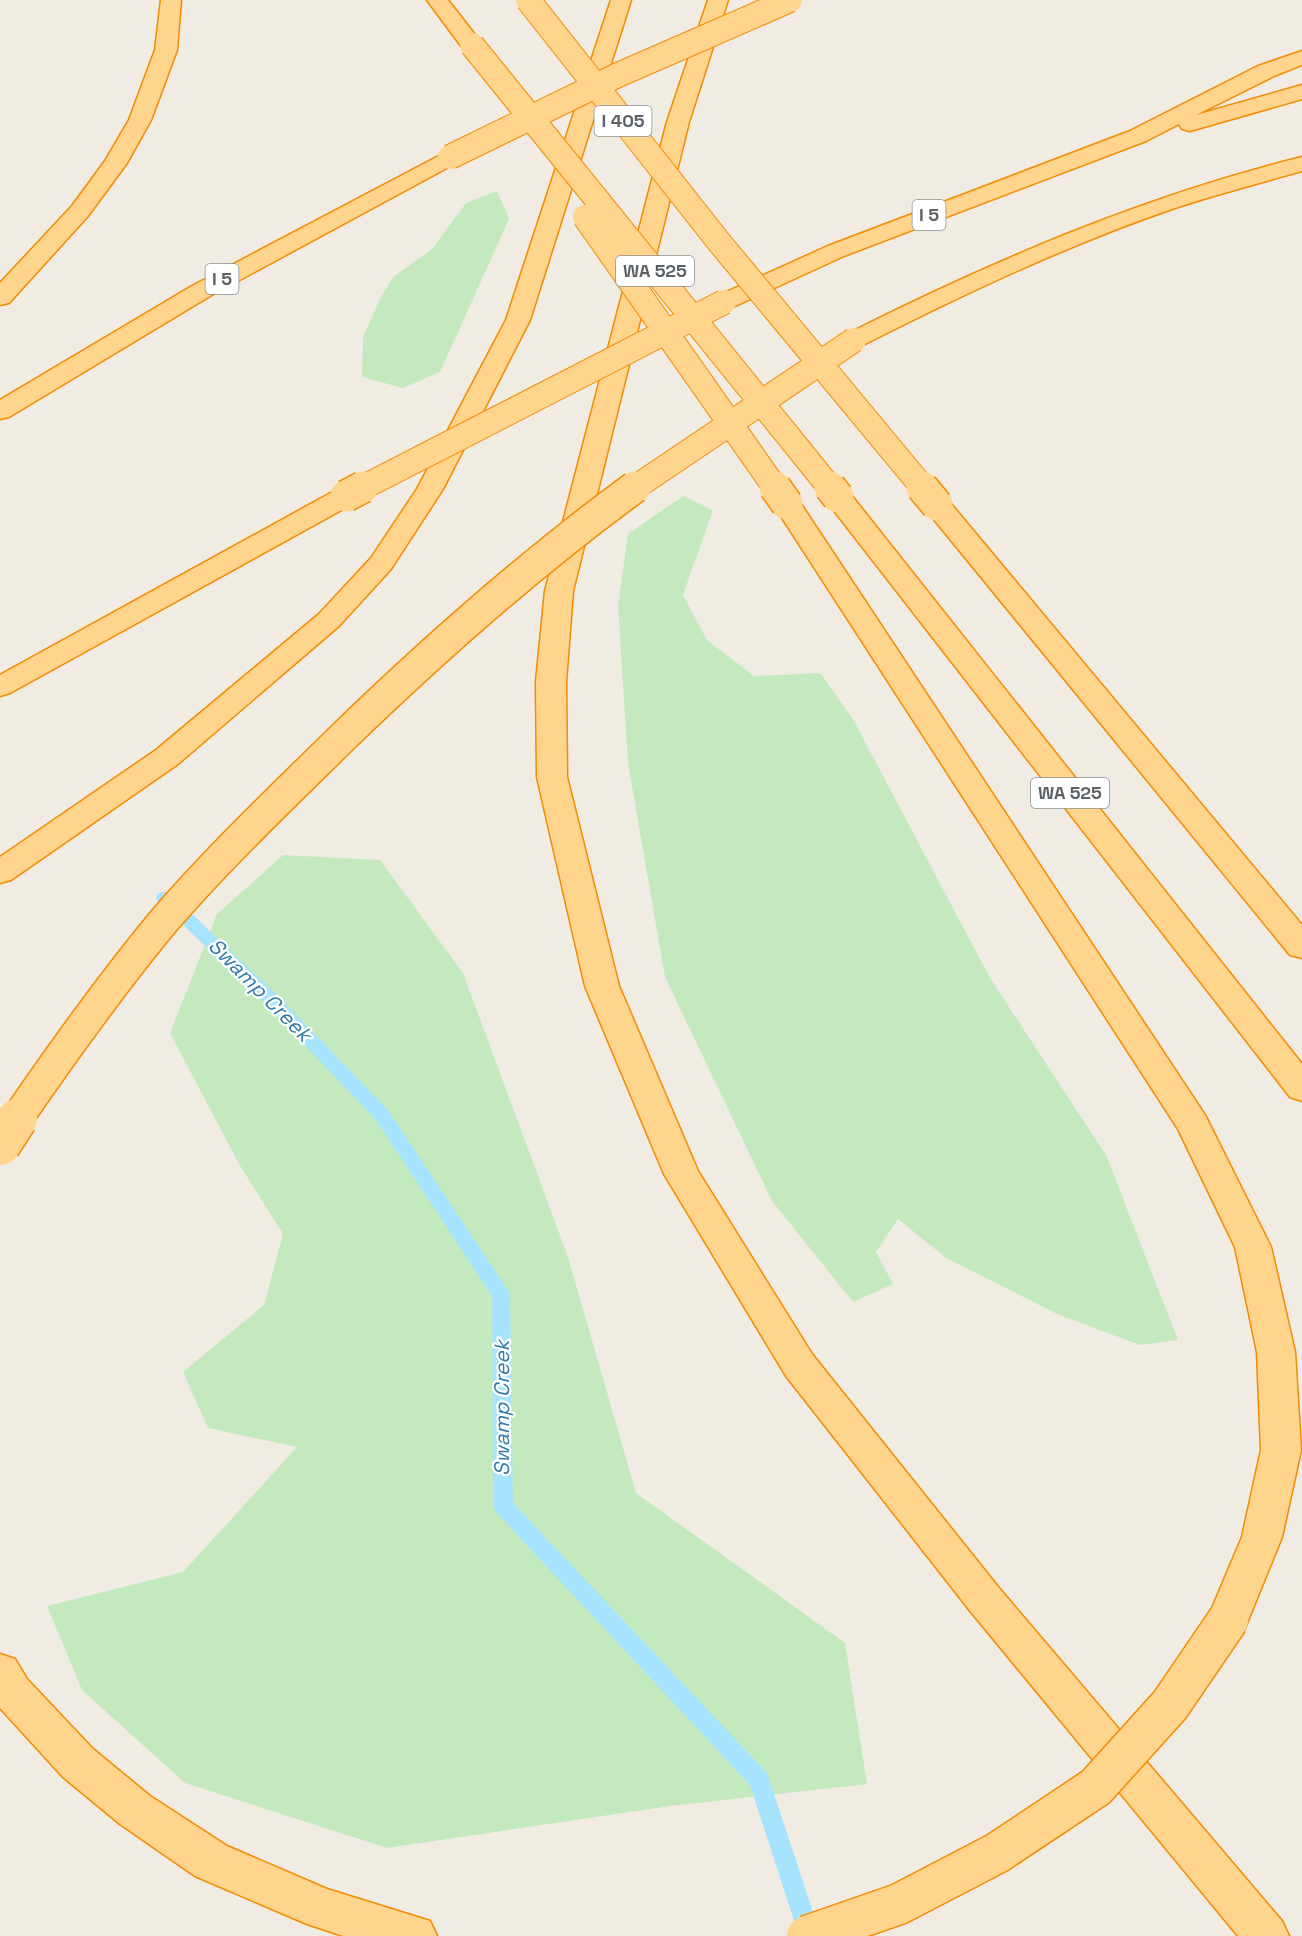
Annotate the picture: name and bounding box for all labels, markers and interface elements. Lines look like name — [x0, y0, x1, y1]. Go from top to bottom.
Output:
road number: I 405 — [594, 106, 652, 136]
road number: I 5 — [912, 200, 946, 230]
road number: WA 525 — [616, 256, 694, 286]
road number: I 5 — [206, 264, 238, 294]
road number: WA 525 — [1031, 778, 1109, 808]
water label: Swamp Creek — [203, 932, 320, 1049]
water label: Swamp Creek — [488, 1337, 515, 1476]

